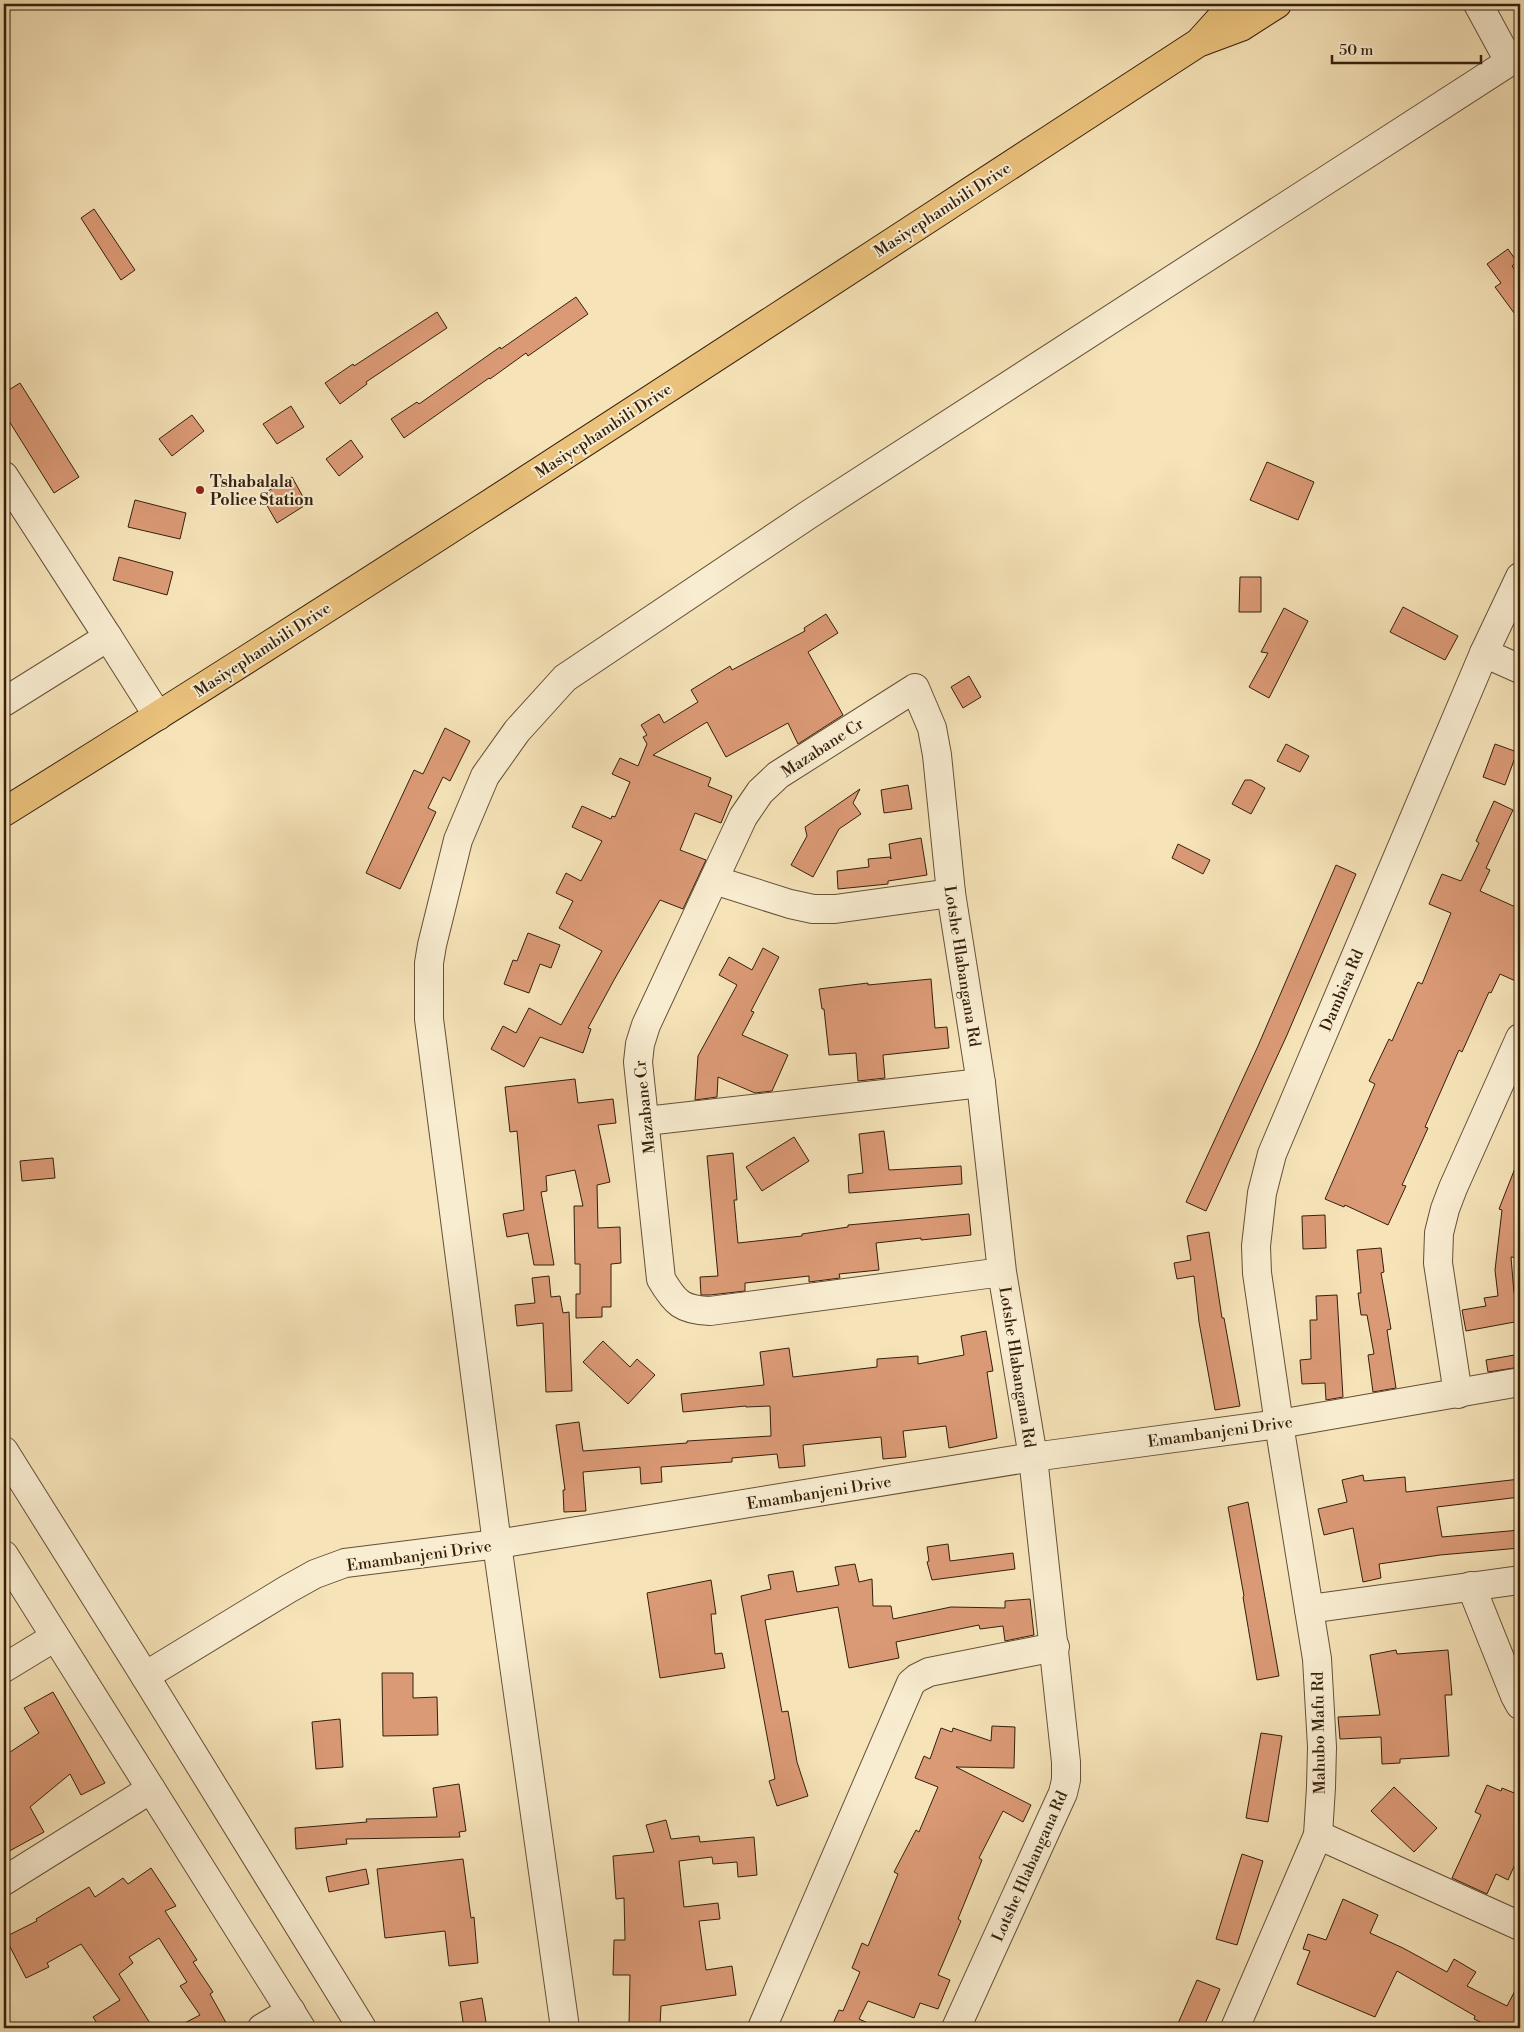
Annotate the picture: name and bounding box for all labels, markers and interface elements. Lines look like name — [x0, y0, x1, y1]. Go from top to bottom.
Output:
scale bar — [1332, 32, 1480, 64]
text: 50 m — [1339, 41, 1373, 60]
street label: Masiyephambili Drive — [870, 158, 1015, 262]
street label: Masiyephambili Drive — [531, 379, 676, 483]
place label: Tshabalala Police Station — [210, 472, 314, 510]
marker: Tshabalala Police Station — [194, 484, 206, 496]
street label: Masiyephambili Drive — [190, 598, 335, 702]
street label: Mazabane Cr — [778, 714, 867, 782]
street label: Lotshe Hlabangana Rd — [939, 884, 985, 1048]
street label: Dambisa Rd — [1316, 946, 1368, 1035]
street label: Mazabane Cr — [630, 1059, 660, 1155]
street label: Lotshe Hlabangana Rd — [994, 1285, 1040, 1449]
street label: Emambanjeni Drive — [1146, 1412, 1294, 1452]
street label: Emambanjeni Drive — [745, 1472, 893, 1514]
street label: Emambanjeni Drive — [345, 1536, 493, 1576]
street label: Mahubo Mafu Rd — [1308, 1671, 1330, 1795]
street label: Lotshe Hlabangana Rd — [988, 1788, 1072, 1945]

